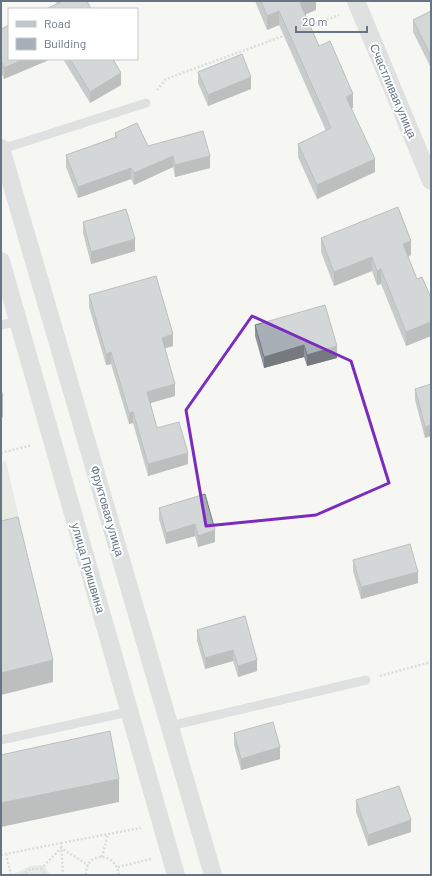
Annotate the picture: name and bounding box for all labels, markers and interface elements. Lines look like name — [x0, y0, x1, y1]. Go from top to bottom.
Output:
legend — [8, 8, 138, 60]
scale bar — [296, 8, 367, 34]
text: 20 m — [302, 14, 328, 28]
text: Road — [44, 16, 71, 30]
text: Building — [44, 36, 86, 50]
street label: Счастливая улица — [367, 41, 420, 141]
street label: Фруктовая улица — [87, 464, 128, 558]
street label: улица Пришвина — [68, 521, 109, 615]

